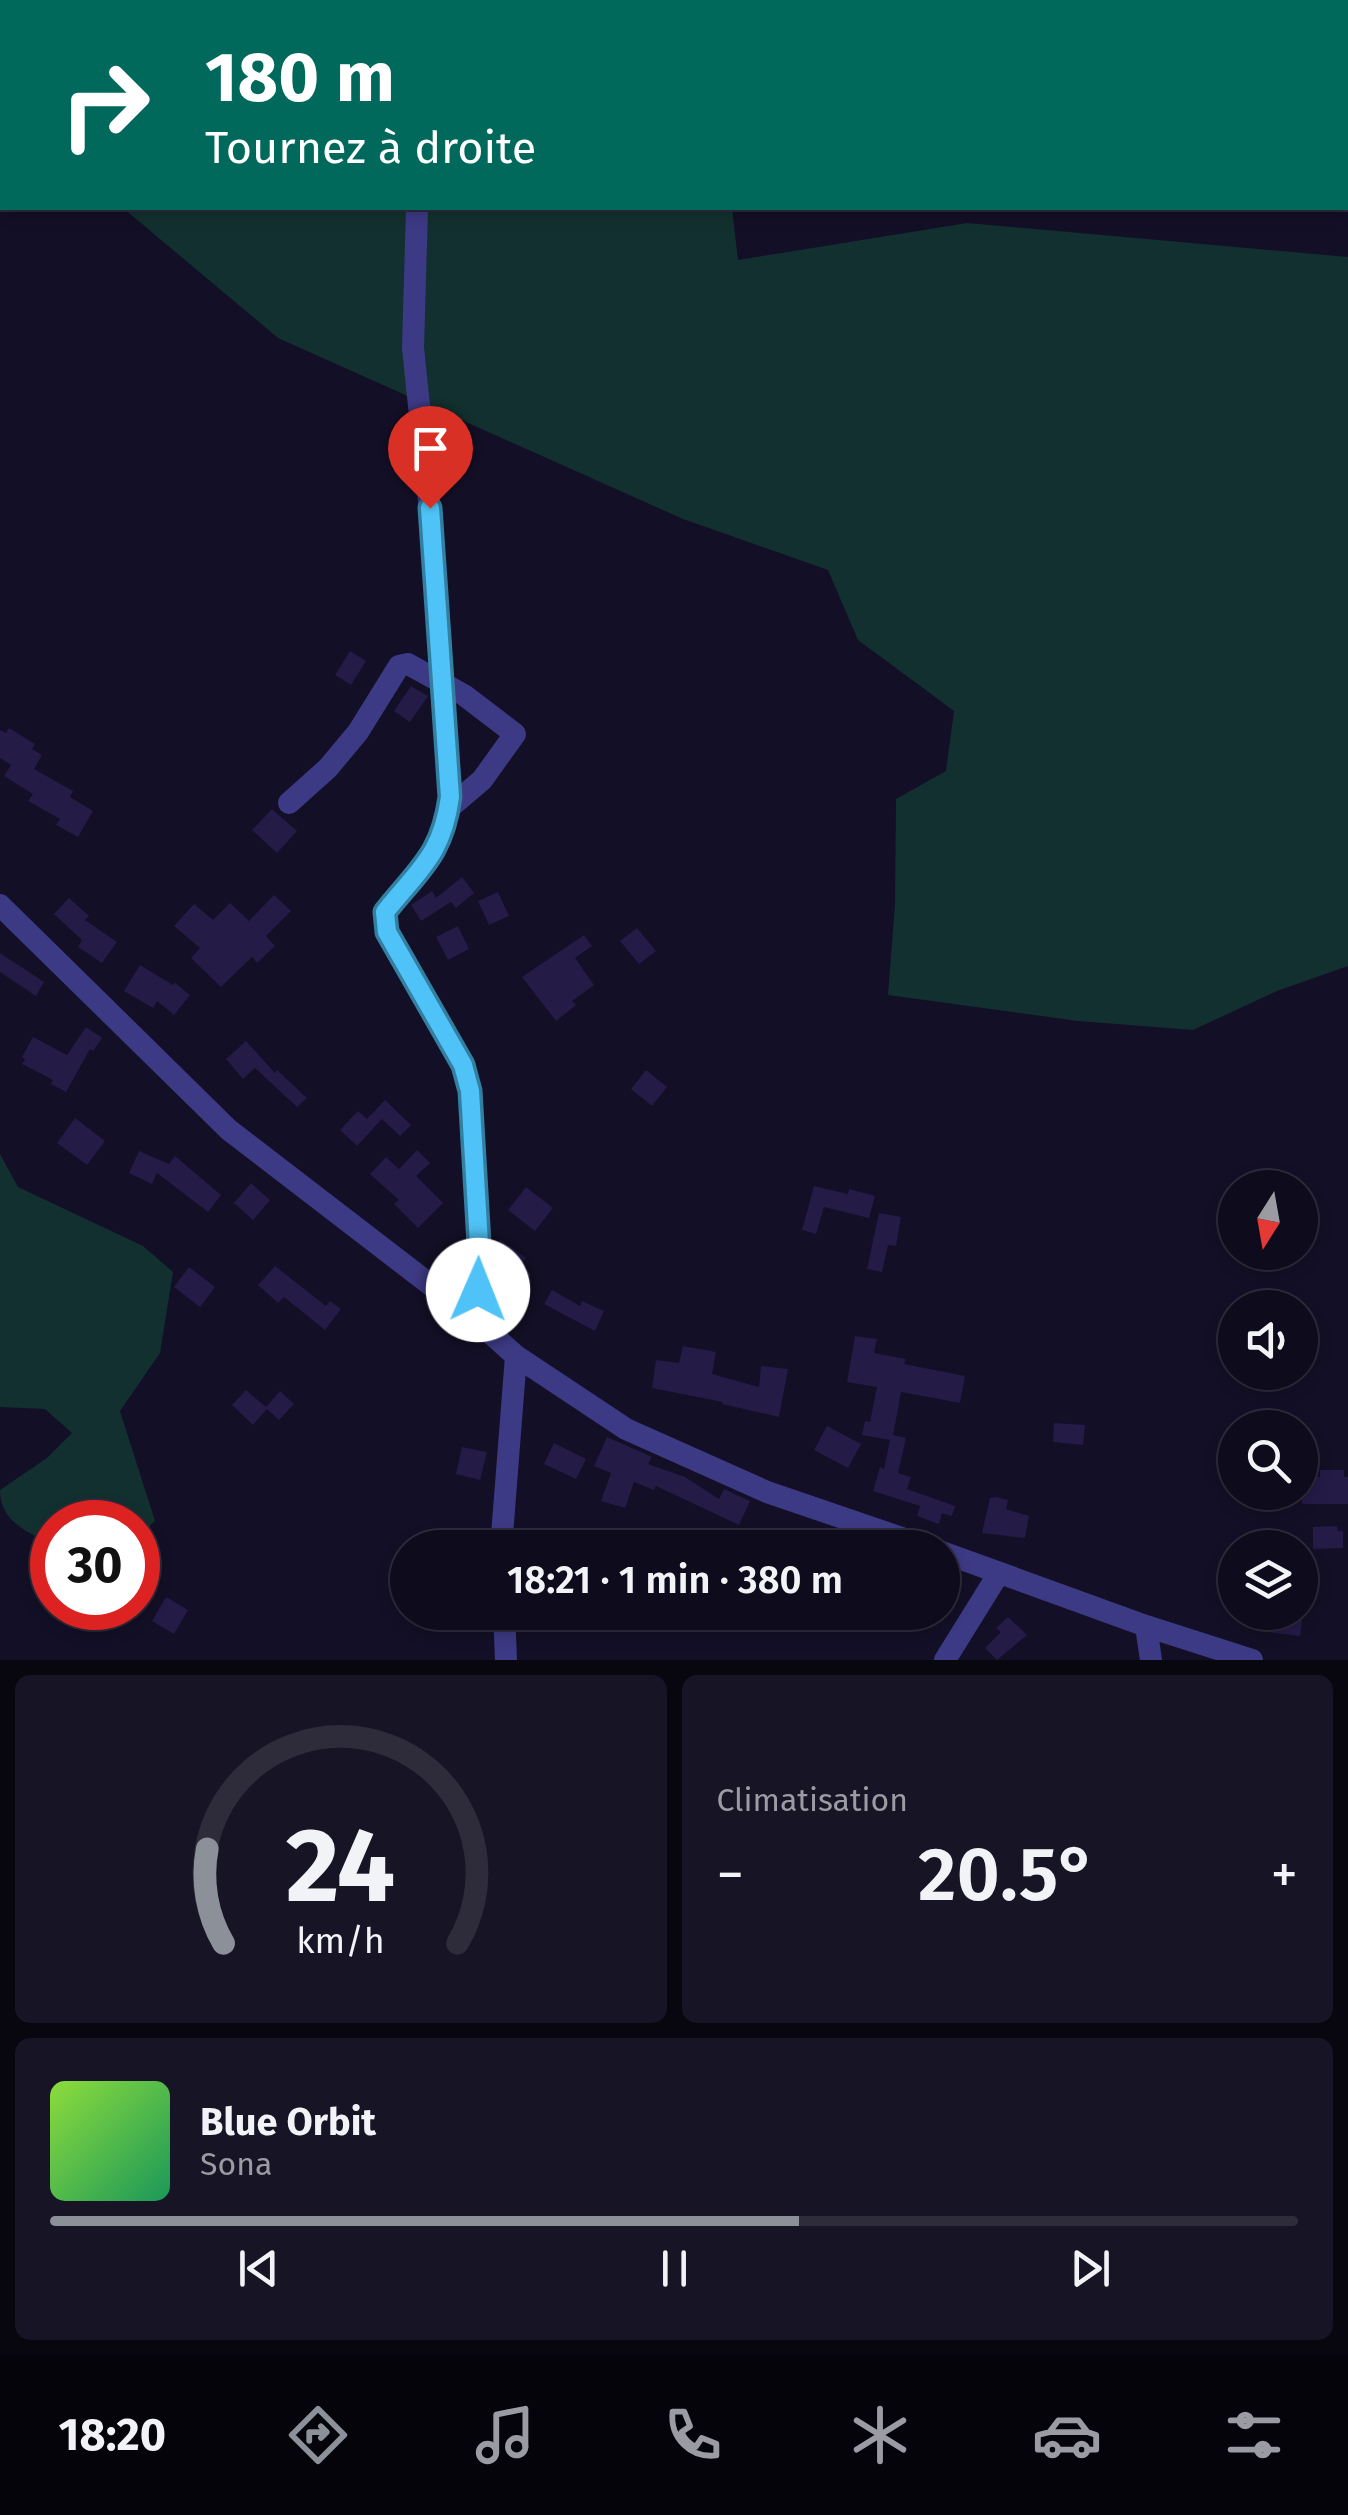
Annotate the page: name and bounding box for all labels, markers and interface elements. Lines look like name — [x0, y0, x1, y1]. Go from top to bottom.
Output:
text: 180 m — [205, 36, 395, 120]
icon: right — [40, 40, 170, 170]
text: Tournez à droite — [205, 121, 536, 175]
pin — [388, 406, 473, 509]
icon: arrive — [403, 421, 458, 476]
north arrow — [1218, 1170, 1318, 1270]
map controls — [1218, 1170, 1318, 1630]
position arrow — [426, 1238, 530, 1342]
button: sound — [1218, 1290, 1318, 1390]
button: search — [1218, 1410, 1318, 1510]
speed limit sign: 30 — [30, 1500, 160, 1630]
button: layers — [1218, 1530, 1318, 1630]
text: 18:21 · 1 min · 380 m — [507, 1557, 843, 1603]
text: Climatisation — [717, 1781, 908, 1819]
text: 24 — [286, 1804, 396, 1929]
text: 20.5° — [918, 1830, 1097, 1920]
text: − — [717, 1842, 744, 1908]
text: + — [1271, 1842, 1298, 1908]
text: km/h — [297, 1920, 385, 1962]
text: Blue Orbit — [200, 2099, 376, 2145]
text: Sona — [200, 2145, 272, 2183]
icon: previous — [231, 2241, 286, 2296]
icon: pause — [647, 2241, 702, 2296]
icon: next — [1063, 2241, 1118, 2296]
icon: directions — [283, 2400, 353, 2470]
icon: music — [470, 2400, 540, 2470]
icon: phone — [658, 2400, 728, 2470]
icon: climate — [845, 2400, 915, 2470]
icon: car — [1032, 2400, 1102, 2470]
icon: filters — [1219, 2400, 1289, 2470]
text: 18:20 — [59, 2408, 166, 2462]

